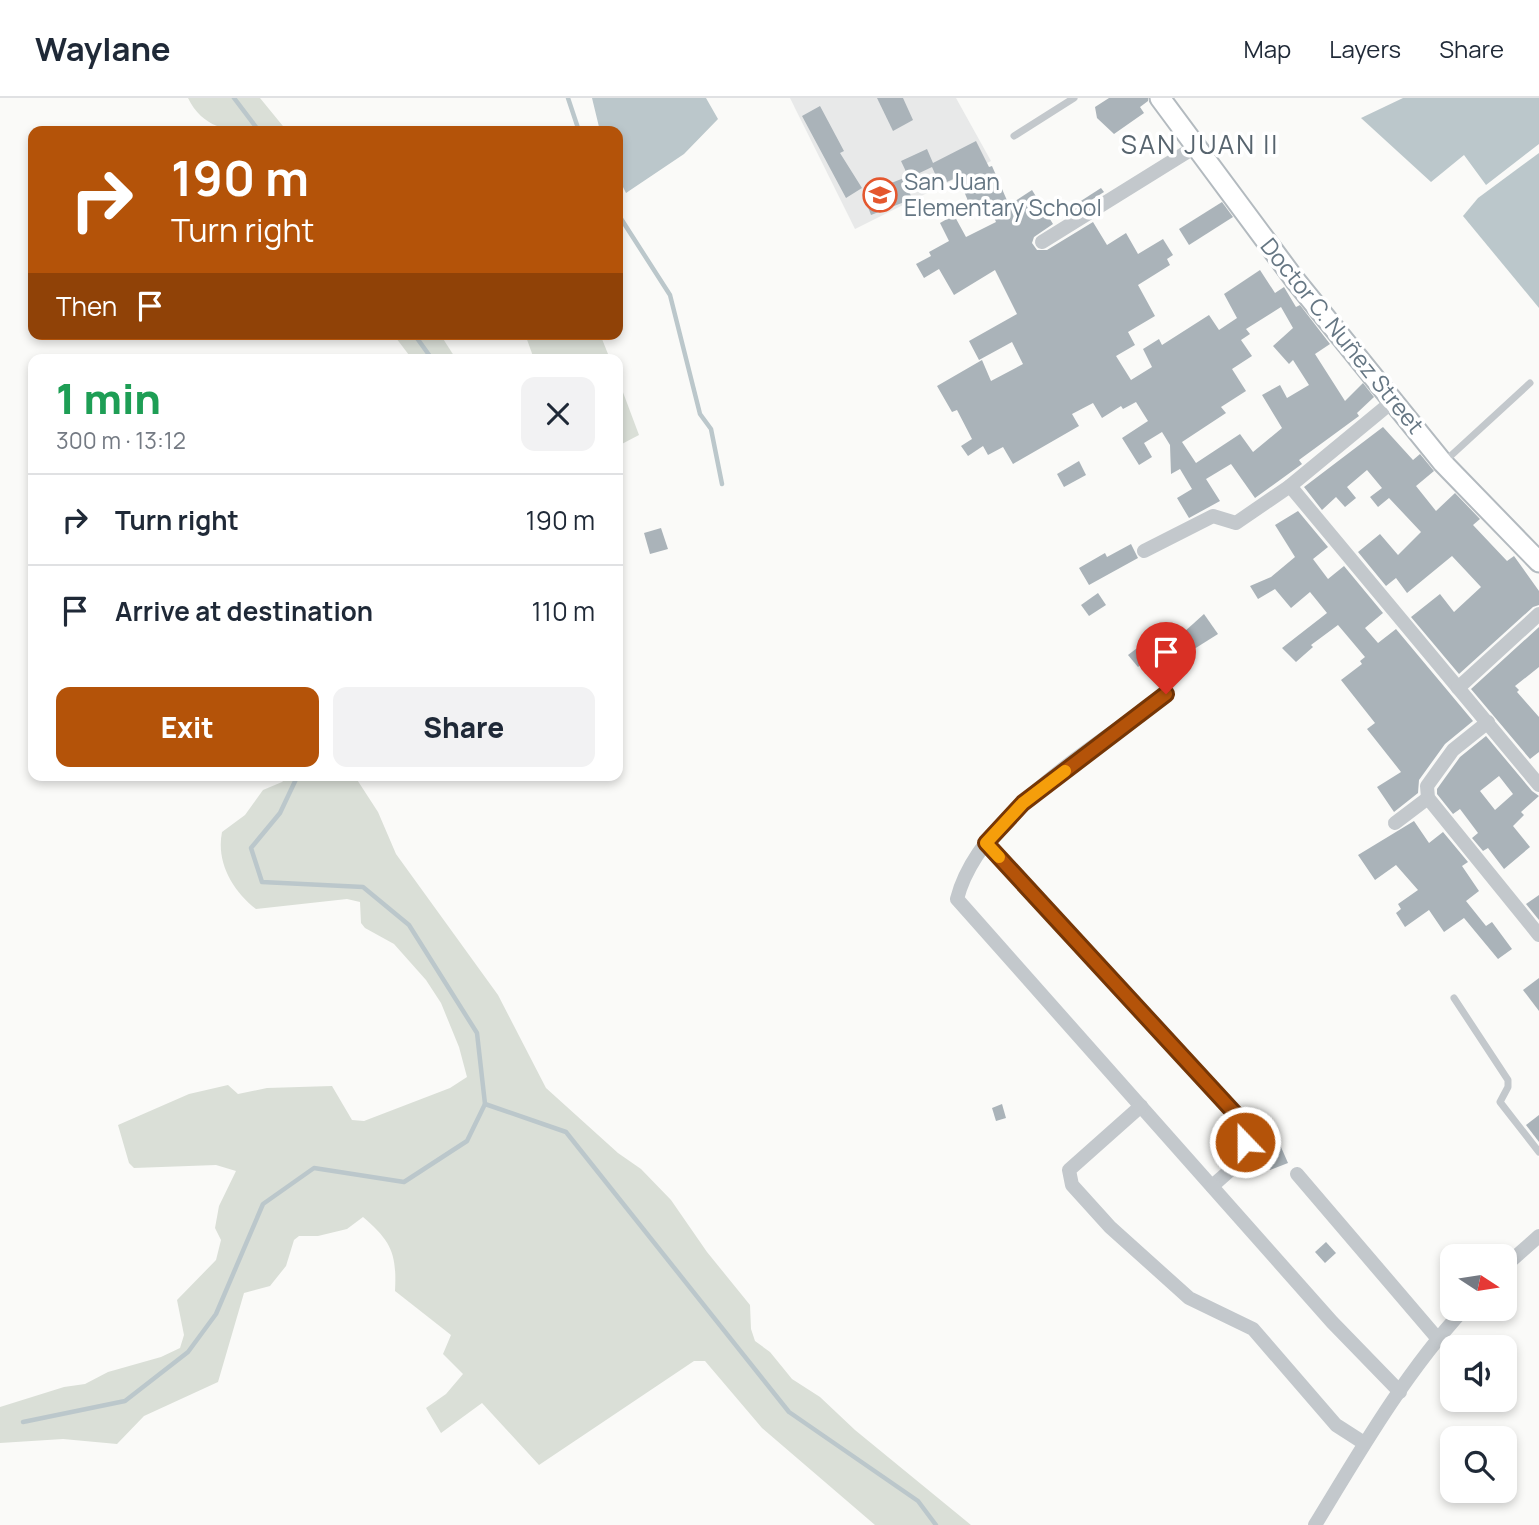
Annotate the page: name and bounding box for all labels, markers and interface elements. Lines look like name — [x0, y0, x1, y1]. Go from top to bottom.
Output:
text: Waylane — [35, 26, 171, 71]
text: Map — [1244, 32, 1291, 65]
text: Layers — [1329, 32, 1401, 65]
text: Share — [1439, 32, 1504, 65]
district label: SAN JUAN II — [1121, 126, 1279, 162]
text: 190 m — [171, 144, 309, 211]
icon: right — [56, 154, 147, 245]
place label: San Juan Elementary School — [904, 165, 1102, 223]
school or university icon: San Juan Elementary School — [861, 176, 899, 214]
text: Turn right — [171, 208, 314, 252]
street label: Doctor C. Nuñez Street — [1254, 231, 1432, 440]
icon: arrive — [131, 287, 169, 325]
text: Then — [56, 288, 117, 324]
text: 1 min — [56, 369, 161, 427]
button: close — [521, 377, 595, 451]
text: 300 m · 13:12 — [56, 424, 186, 456]
icon: right — [56, 501, 94, 539]
text: Turn right — [115, 502, 239, 538]
text: 190 m — [526, 502, 595, 538]
icon: arrive — [56, 592, 94, 630]
text: Arrive at destination — [115, 593, 373, 629]
text: 110 m — [532, 593, 595, 629]
pin — [1136, 622, 1196, 694]
icon: arrive — [1147, 633, 1185, 671]
button: Exit — [56, 687, 319, 767]
button: Share — [333, 687, 595, 767]
position arrow — [1208, 1105, 1282, 1179]
north arrow — [1440, 1244, 1517, 1321]
map controls — [1440, 1244, 1517, 1503]
button: sound — [1440, 1335, 1517, 1412]
button: search — [1440, 1426, 1517, 1503]

